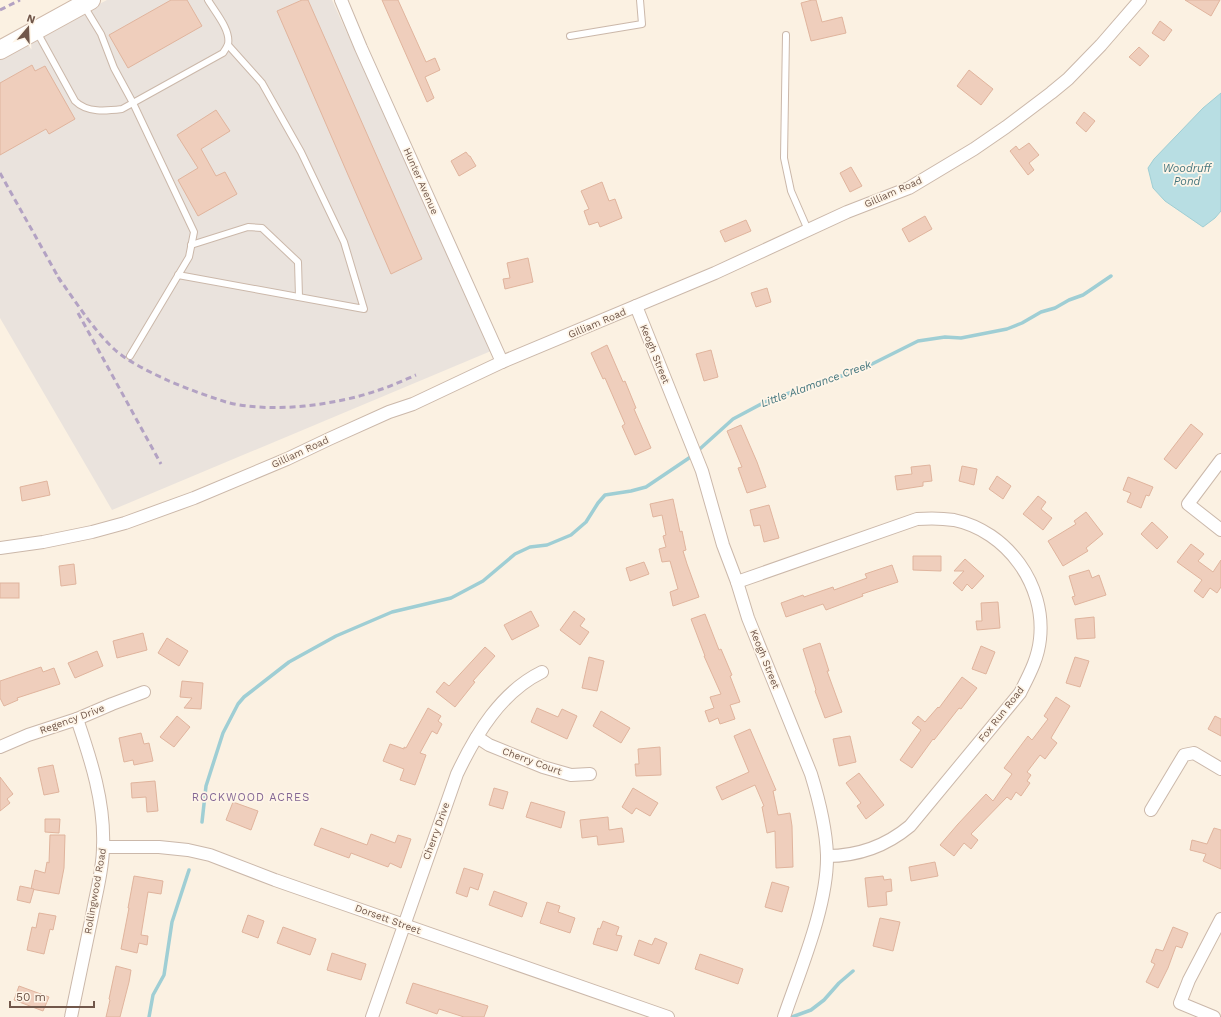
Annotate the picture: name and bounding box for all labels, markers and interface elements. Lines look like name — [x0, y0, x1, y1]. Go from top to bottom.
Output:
north arrow — [8, 8, 48, 48]
text: N — [25, 12, 37, 26]
street label: Hunter Avenue — [401, 146, 441, 216]
water label: Woodruff Pond — [1163, 162, 1213, 188]
street label: Gilliam Road — [863, 174, 923, 210]
street label: Gilliam Road — [566, 306, 628, 340]
street label: Keogh Street — [638, 323, 672, 386]
water label: Little Alamance Creek — [759, 358, 874, 410]
street label: Gilliam Road — [270, 434, 330, 470]
street label: Keogh Street — [748, 628, 782, 691]
street label: Fox Run Road — [976, 684, 1026, 744]
street label: Regency Drive — [38, 702, 106, 736]
street label: Cherry Court — [501, 745, 564, 777]
district label: ROCKWOOD ACRES — [192, 791, 310, 804]
street label: Cherry Drive — [421, 801, 452, 861]
street label: Rollingwood Road — [82, 847, 108, 935]
street label: Dorsett Street — [354, 902, 423, 936]
scale bar — [10, 983, 94, 1009]
text: 50 m — [16, 990, 46, 1004]

